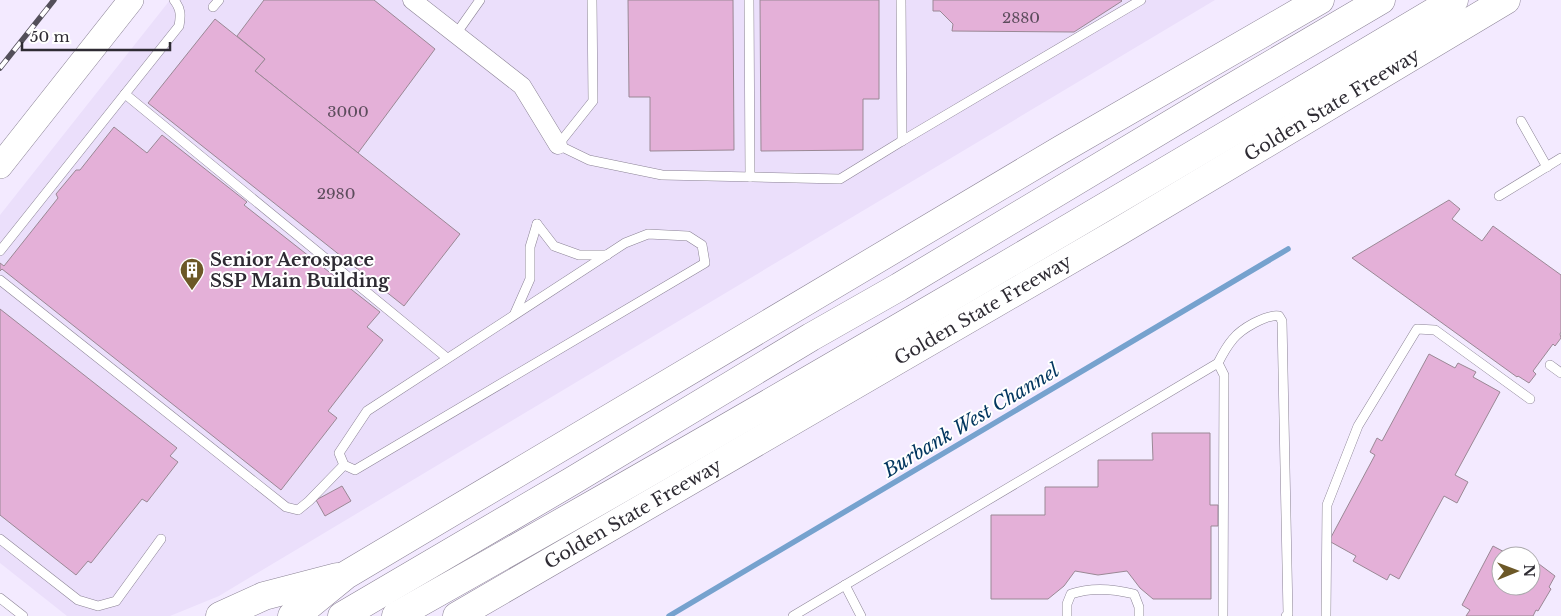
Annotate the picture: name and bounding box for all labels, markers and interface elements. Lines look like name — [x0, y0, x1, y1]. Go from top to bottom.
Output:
house number: 2880 — [1002, 8, 1040, 27]
scale bar — [22, 20, 170, 52]
text: 50 m — [30, 27, 70, 46]
street label: Golden State Freeway — [1240, 44, 1424, 166]
house number: 3000 — [327, 102, 369, 121]
house number: 2980 — [317, 184, 355, 203]
place label: Senior Aerospace SSP Main Building — [210, 249, 390, 292]
street label: Golden State Freeway — [891, 250, 1076, 370]
building icon: Senior Aerospace SSP Main Building — [179, 257, 205, 291]
water label: Burbank West Channel — [878, 359, 1063, 483]
street label: Golden State Freeway — [541, 454, 726, 574]
north arrow — [1491, 546, 1541, 596]
text: N — [1520, 564, 1538, 578]

